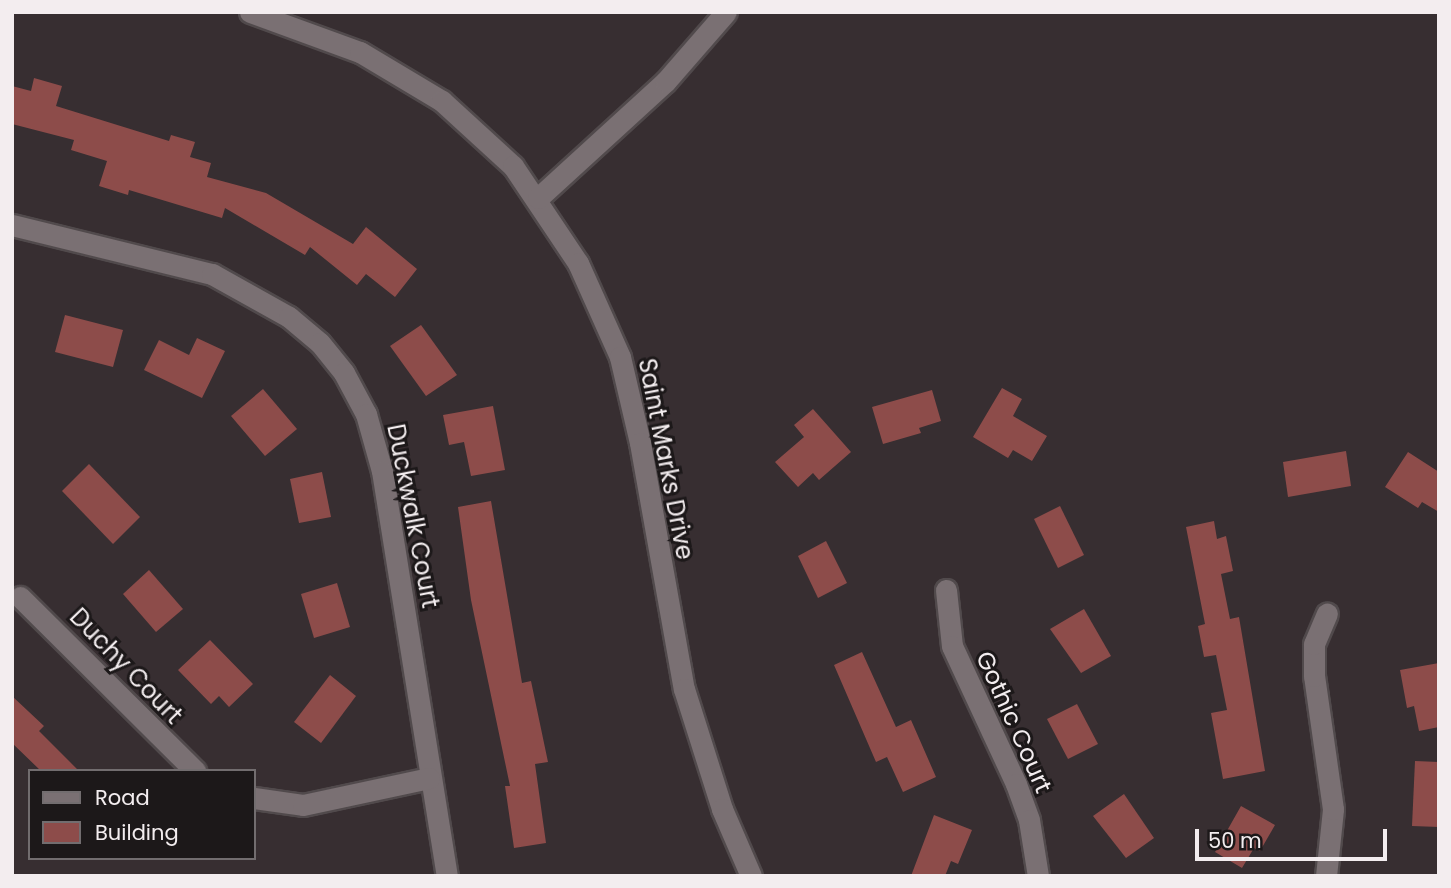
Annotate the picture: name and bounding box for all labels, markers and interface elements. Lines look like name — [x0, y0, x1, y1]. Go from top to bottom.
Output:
street label: Saint Marks Drive — [632, 356, 700, 562]
street label: Duckwalk Court — [381, 422, 445, 610]
street label: Duchy Court — [64, 602, 188, 730]
street label: Gothic Court — [970, 647, 1058, 797]
legend — [28, 769, 256, 860]
text: Road — [95, 783, 150, 812]
scale bar — [1199, 814, 1392, 858]
text: Building — [95, 818, 179, 847]
text: 50 m — [1208, 826, 1262, 855]

